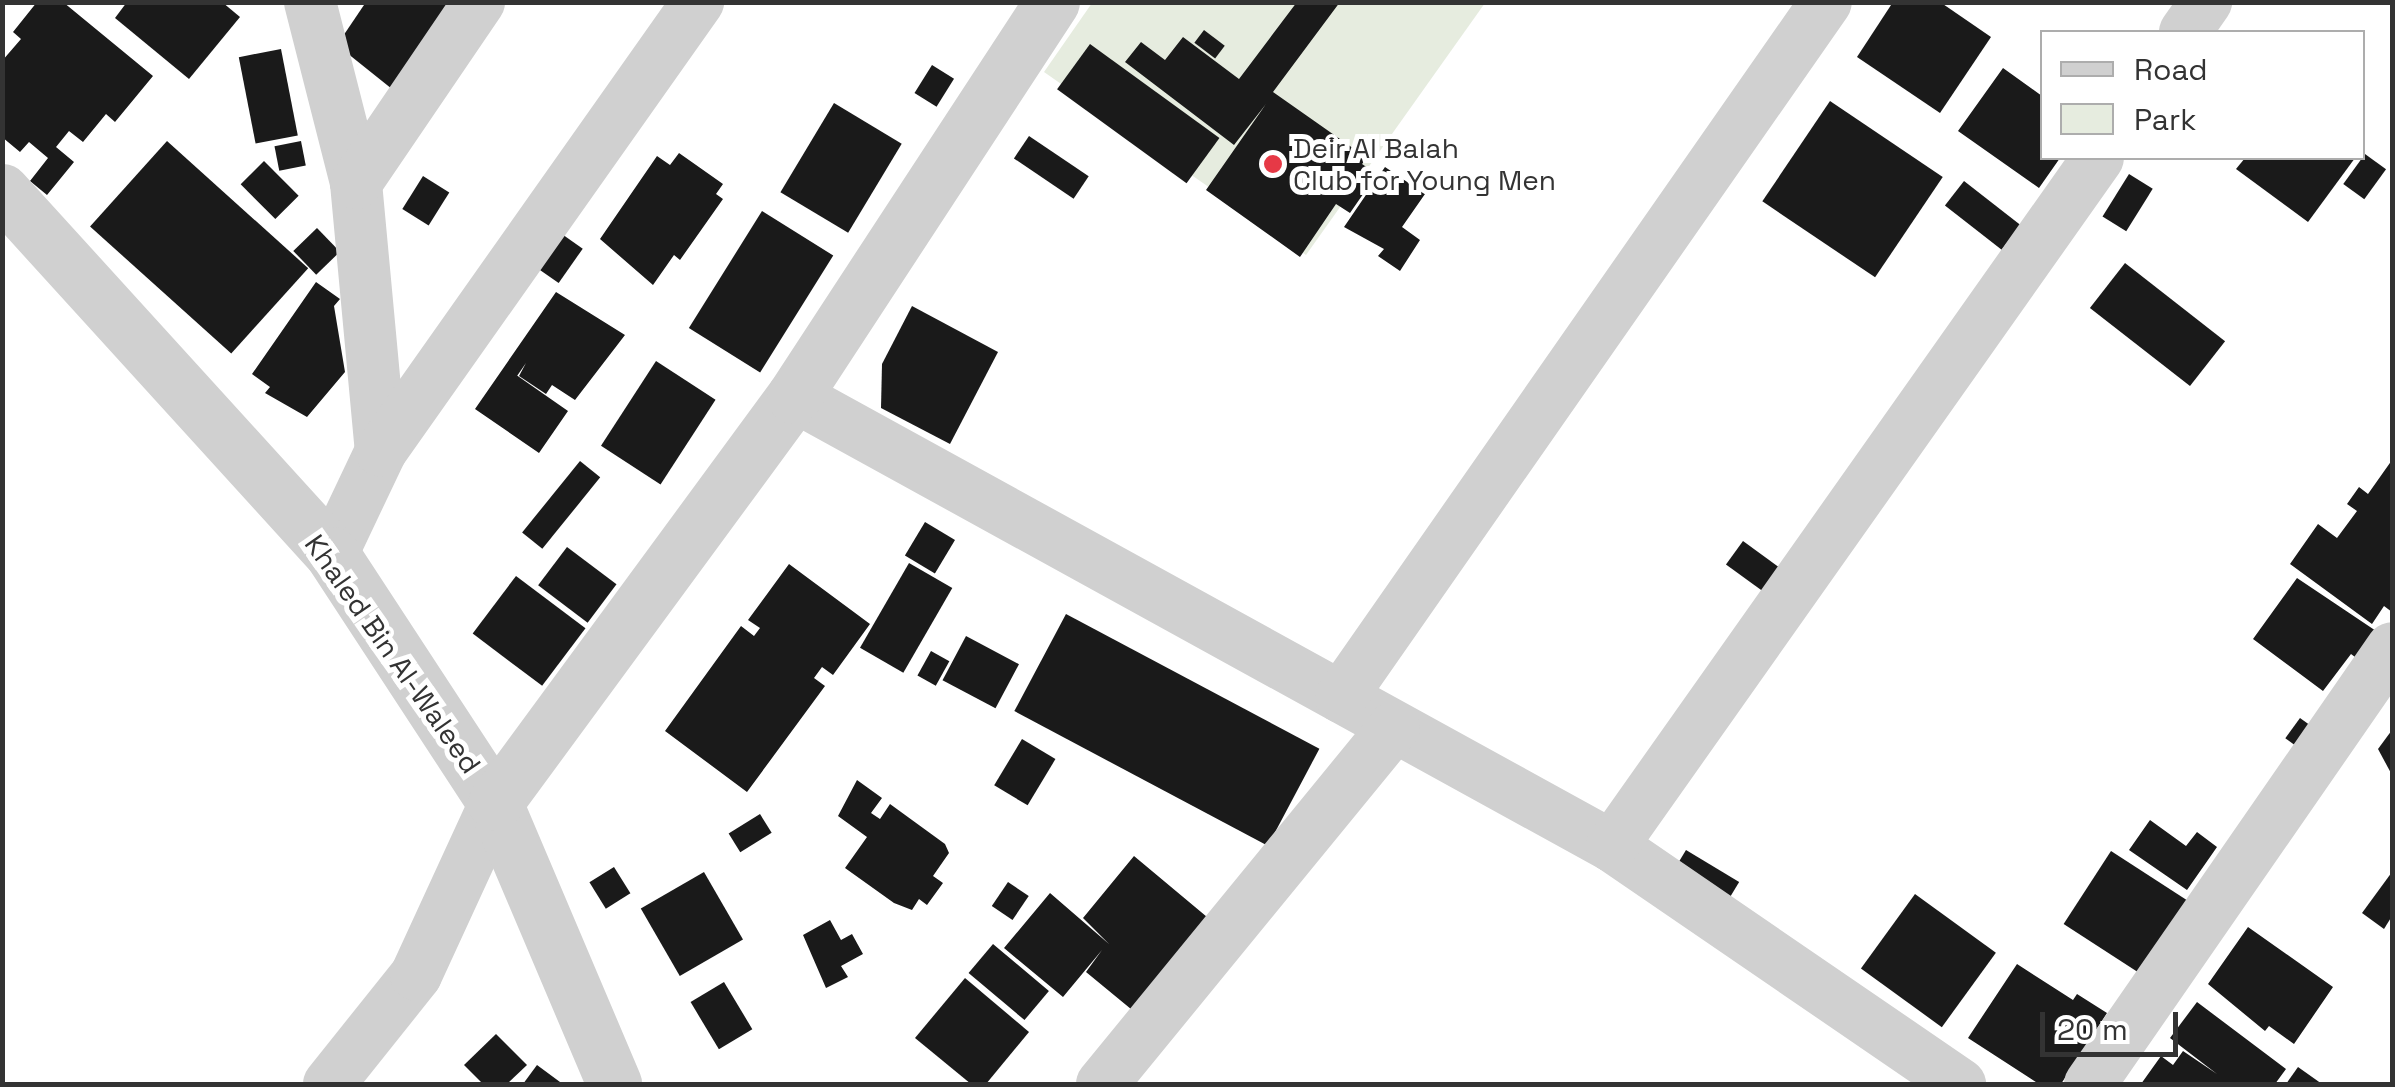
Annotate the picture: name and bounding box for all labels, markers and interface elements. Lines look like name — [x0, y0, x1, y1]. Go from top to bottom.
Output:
legend — [2040, 30, 2365, 160]
text: Road — [2134, 50, 2208, 89]
text: Park — [2134, 100, 2196, 139]
place label: Deir Al Balah Club for Young Men — [1293, 131, 1556, 197]
marker: Deir Al Balah Club for Young Men — [1262, 153, 1284, 175]
street label: Khaled Bin Al-Waleed — [298, 528, 488, 780]
scale bar — [2045, 992, 2182, 1054]
text: 20 m — [2057, 1010, 2128, 1049]

